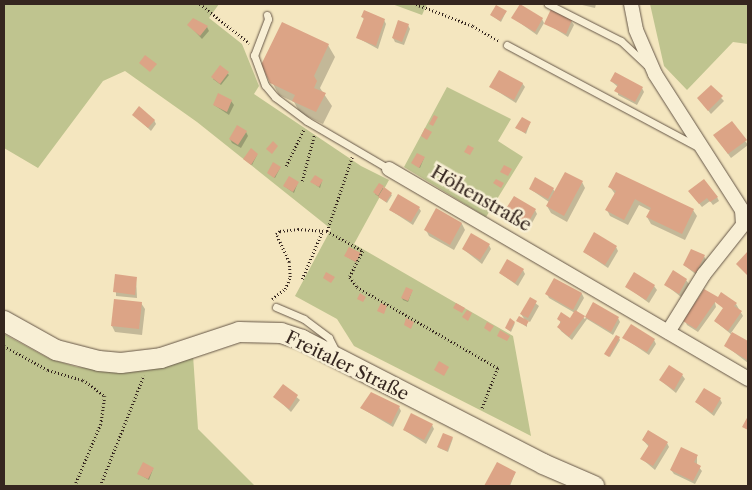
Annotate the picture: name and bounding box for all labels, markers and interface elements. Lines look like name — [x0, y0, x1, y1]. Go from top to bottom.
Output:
street label: Höhenstraße — [427, 162, 535, 236]
street label: Freitaler Straße — [282, 327, 412, 405]

